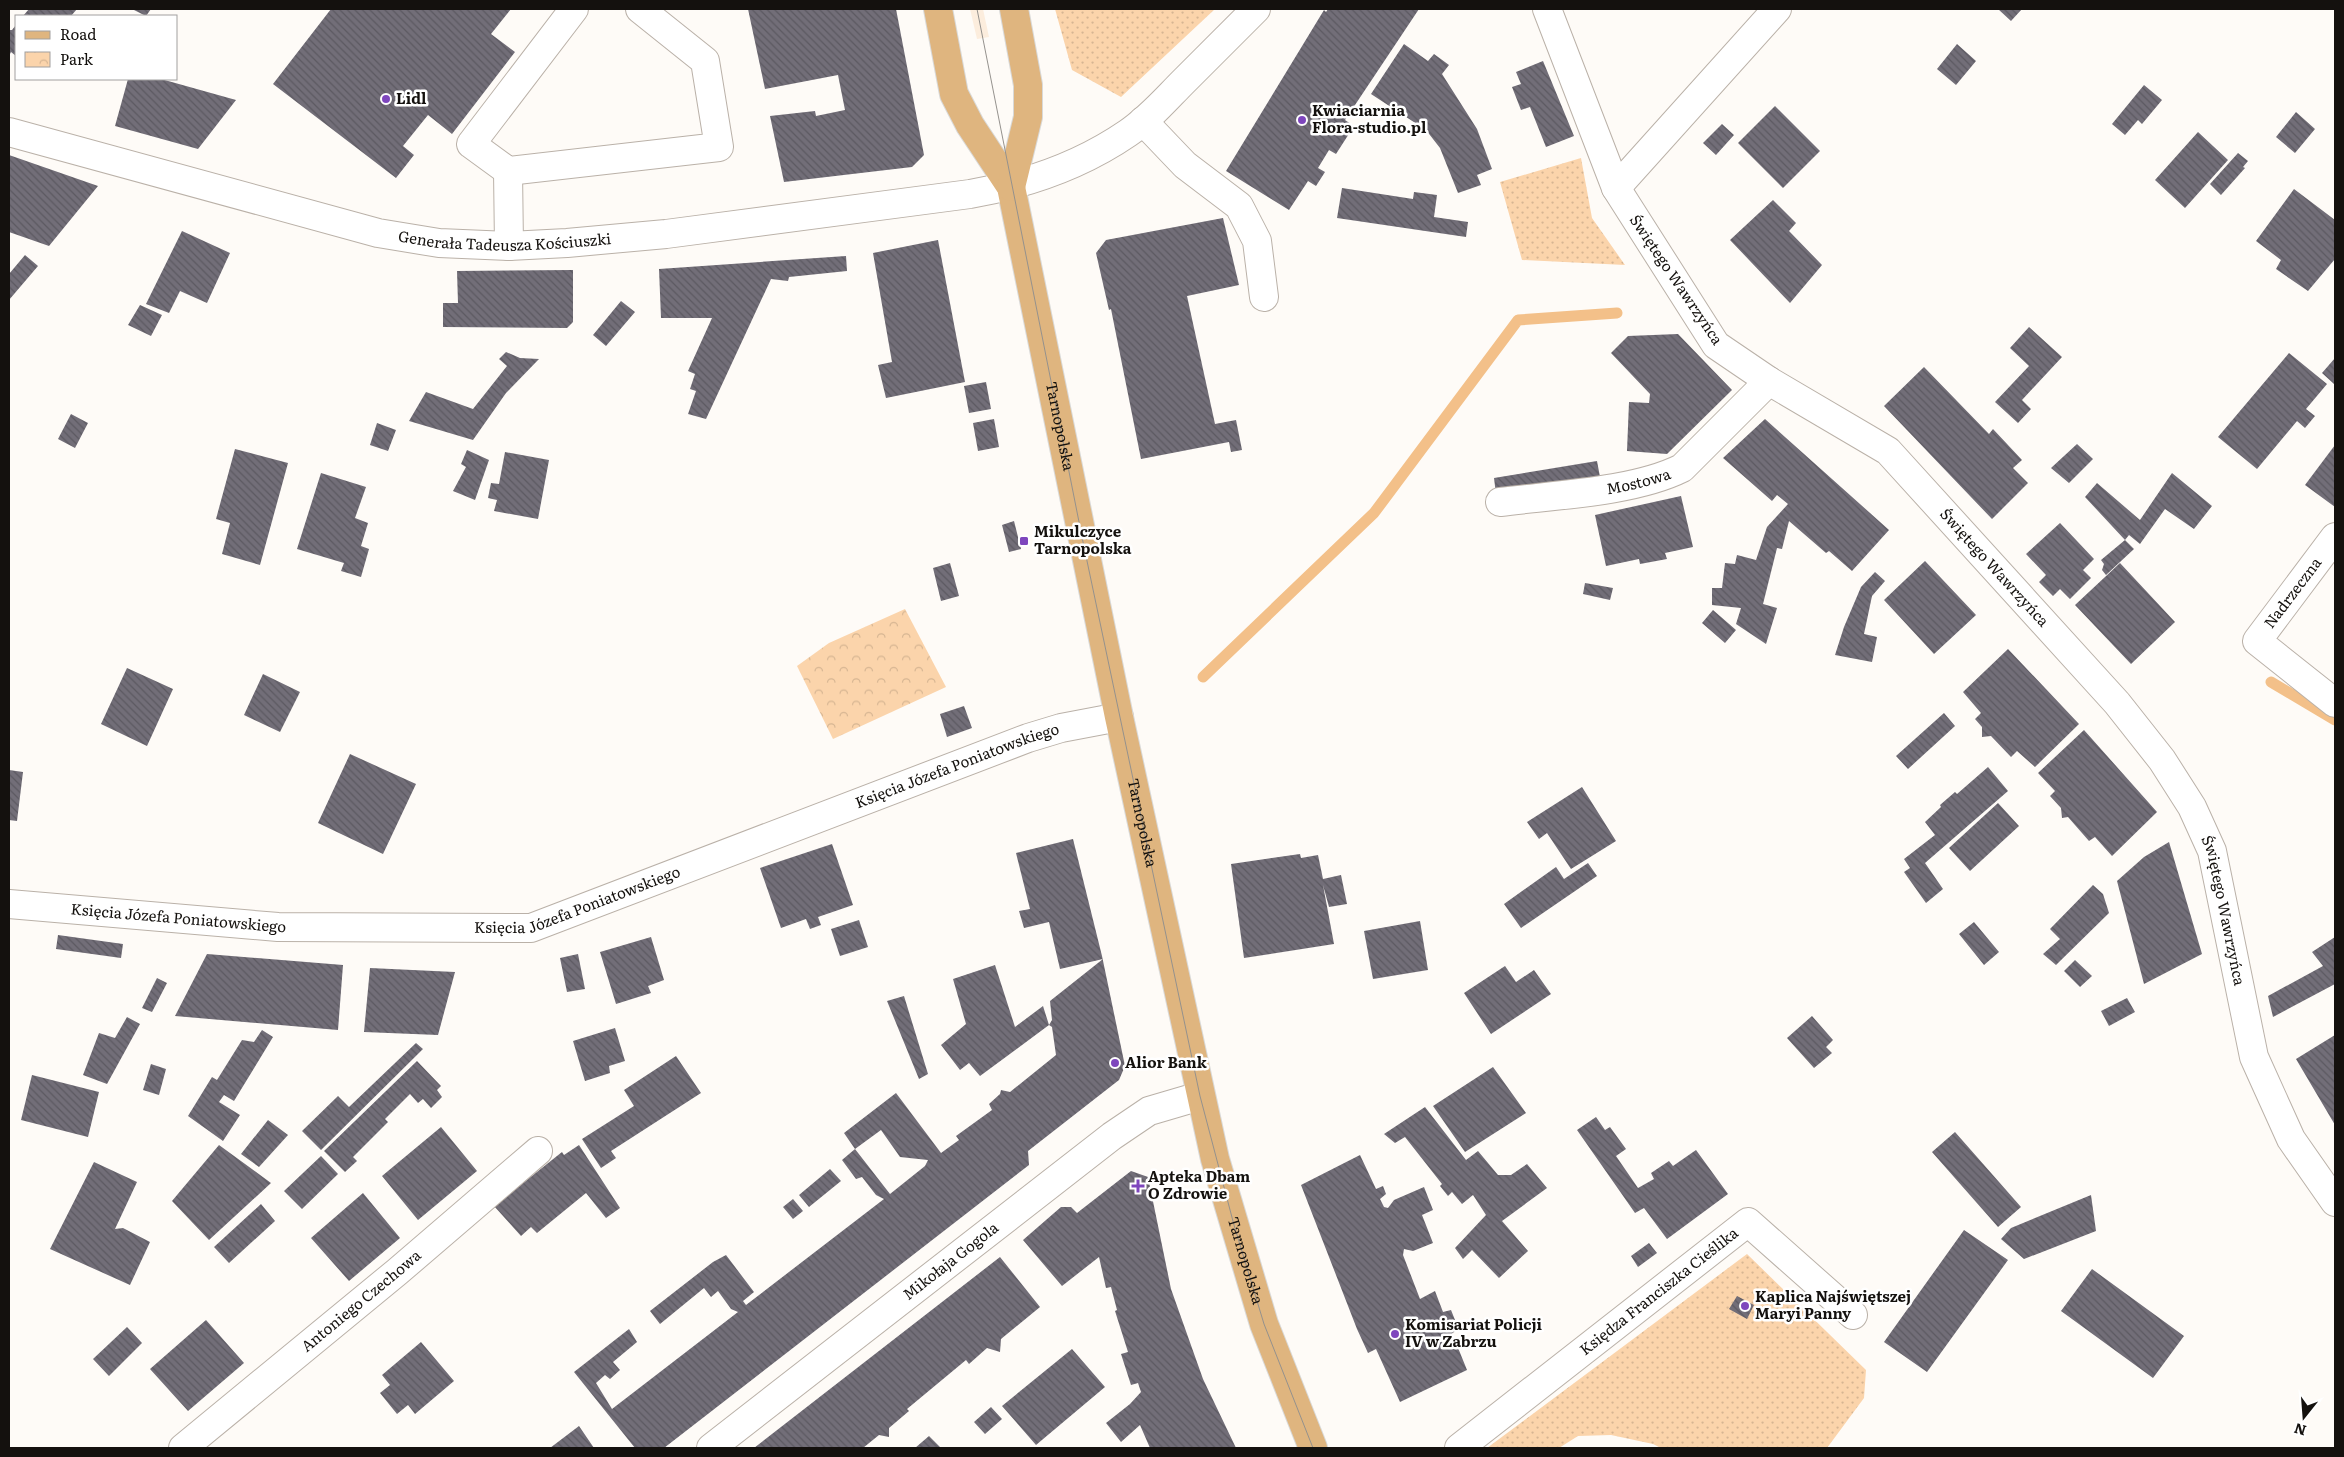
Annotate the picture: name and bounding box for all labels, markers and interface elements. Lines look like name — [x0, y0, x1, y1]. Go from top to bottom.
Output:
legend — [15, 15, 178, 80]
text: Road — [60, 22, 96, 45]
text: Park — [60, 47, 94, 70]
place label: Lidl — [396, 86, 427, 109]
marker: Lidl — [380, 93, 392, 105]
place label: Kwiaciarnia Flora-studio.pl — [1312, 98, 1427, 138]
marker: Kwiaciarnia Flora-studio.pl — [1296, 114, 1308, 126]
street label: Świętego Wawrzyńca — [1625, 209, 1730, 350]
street label: Generała Tadeusza Kościuszki — [397, 223, 612, 256]
street label: Tarnopolska — [1041, 379, 1082, 474]
street label: Mostowa — [1604, 461, 1674, 499]
street label: Świętego Wawrzyńca — [1935, 502, 2056, 632]
place label: Mikulczyce Tarnopolska — [1034, 519, 1132, 559]
marker: Mikulczyce Tarnopolska — [1018, 535, 1030, 547]
street label: Nadrzeczna — [2257, 551, 2327, 632]
street label: Księcia Józefa Poniatowskiego — [851, 716, 1062, 813]
street label: Tarnopolska — [1123, 776, 1165, 870]
street label: Świętego Wawrzyńca — [2196, 831, 2252, 988]
street label: Księcia Józefa Poniatowskiego — [474, 859, 683, 938]
street label: Księcia Józefa Poniatowskiego — [70, 896, 286, 937]
place label: Alior Bank — [1125, 1050, 1208, 1073]
marker: Alior Bank — [1109, 1057, 1121, 1069]
place label: Apteka Dbam O Zdrowie — [1148, 1164, 1250, 1204]
marker: Apteka Dbam O Zdrowie — [1132, 1180, 1144, 1192]
street label: Tarnopolska — [1223, 1214, 1271, 1308]
street label: Mikołaja Gogola — [897, 1215, 1003, 1305]
street label: Księdza Franciszka Cieślika — [1574, 1220, 1743, 1360]
street label: Antoniego Czechowa — [295, 1243, 426, 1357]
place label: Kaplica Najświętszej Maryi Panny — [1755, 1284, 1911, 1324]
marker: Kaplica Najświętszej Maryi Panny — [1739, 1300, 1751, 1312]
place label: Komisariat Policji IV w Zabrzu — [1405, 1312, 1543, 1352]
marker: Komisariat Policji IV w Zabrzu — [1389, 1328, 1401, 1340]
north arrow — [2279, 1392, 2329, 1442]
text: N — [2291, 1419, 2308, 1442]

